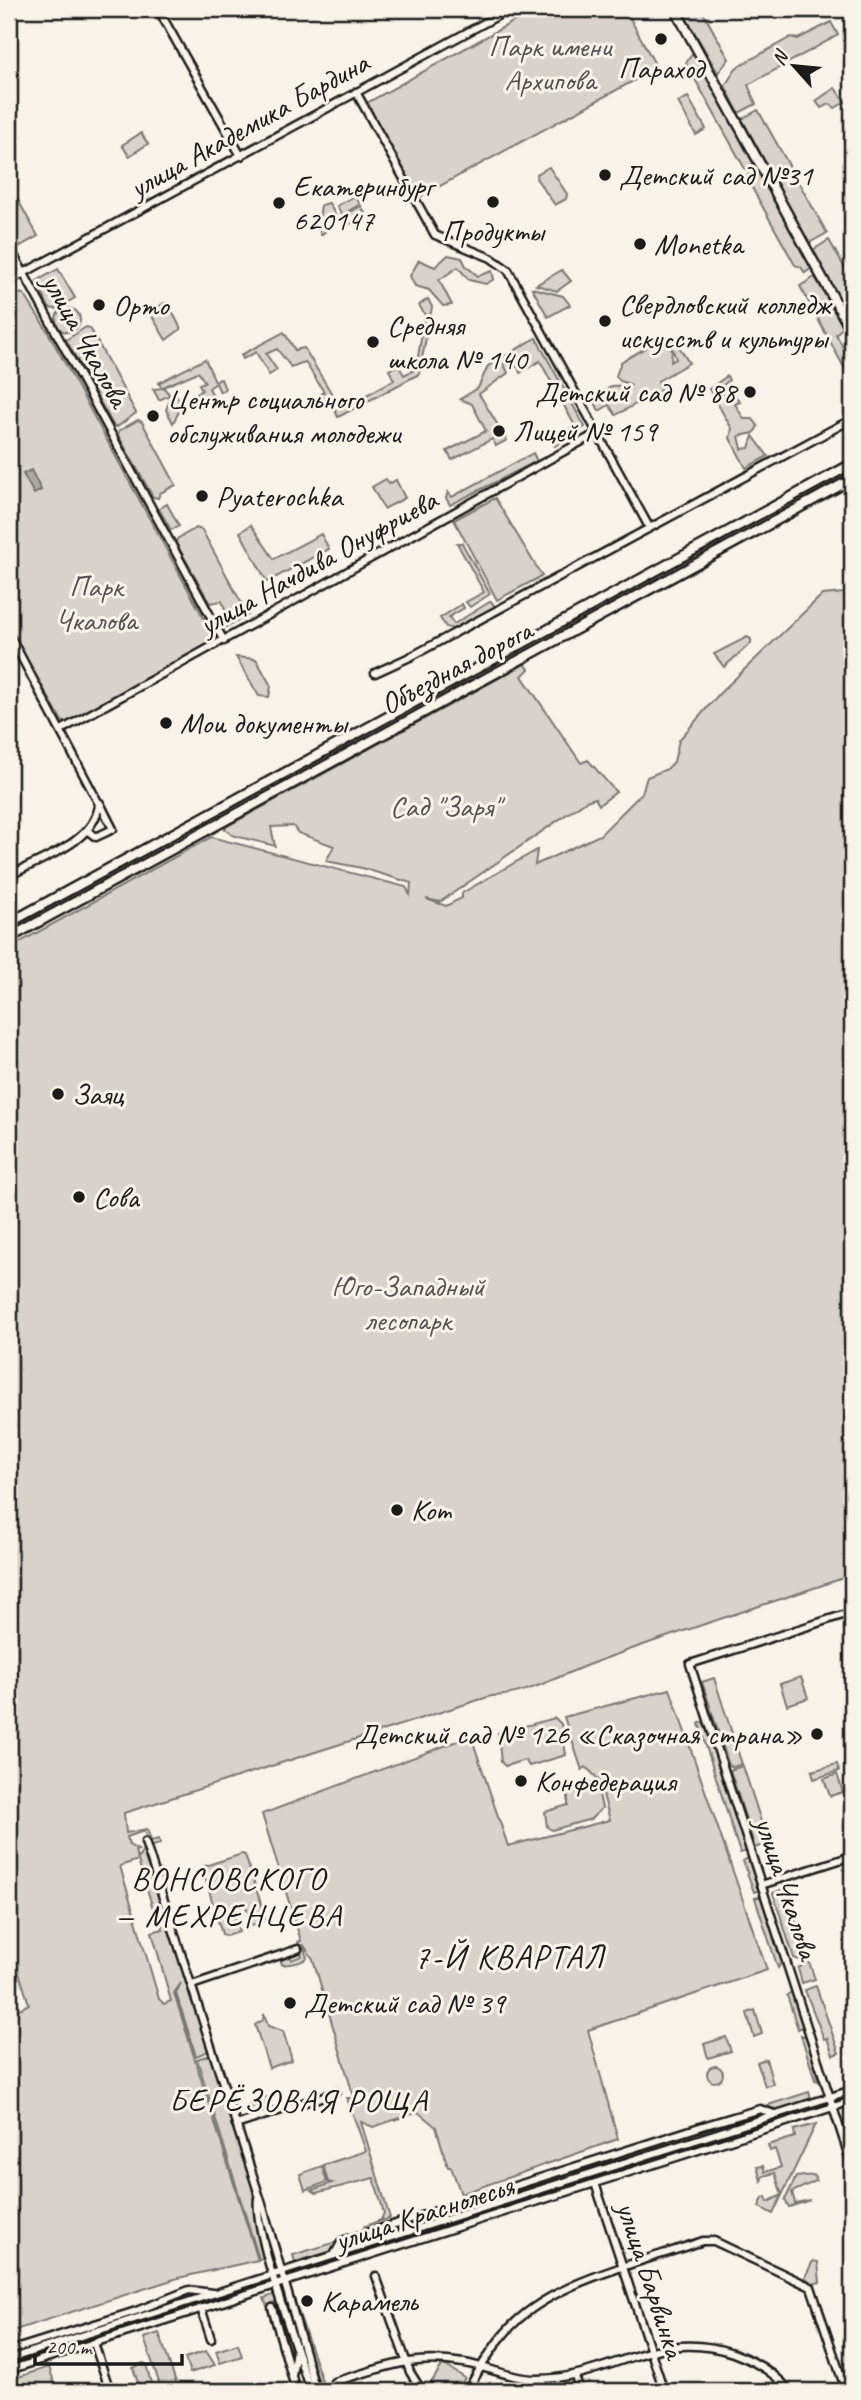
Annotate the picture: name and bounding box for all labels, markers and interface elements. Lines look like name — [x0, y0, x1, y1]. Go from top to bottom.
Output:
park label: Парк имени Архипова — [489, 27, 613, 99]
marker: Параход — [653, 31, 669, 47]
north arrow — [760, 32, 830, 102]
street label: улица Академика Бардина — [121, 43, 377, 208]
text: N — [766, 45, 795, 69]
place label: Параход — [618, 49, 707, 87]
place label: Детский сад №31 — [619, 156, 814, 194]
place label: Екатеринбург 620147 — [293, 167, 437, 239]
marker: Детский сад №31 — [597, 167, 613, 183]
marker: Продукты — [485, 194, 501, 210]
marker: Екатеринбург 620147 — [271, 195, 287, 211]
place label: Продукты — [442, 212, 546, 250]
place label: Monetka — [654, 225, 745, 263]
marker: Monetka — [632, 236, 648, 252]
street label: улица Чкалова — [33, 265, 140, 416]
place label: Свердловский колледж искусств и культуры — [619, 285, 833, 357]
place label: Орто — [113, 286, 170, 324]
marker: Орто — [91, 297, 107, 313]
place label: Средняя школа № 140 — [387, 306, 530, 378]
marker: Свердловский колледж искусств и культуры — [597, 313, 613, 329]
marker: Средняя школа № 140 — [365, 334, 381, 350]
place label: Детский сад № 88 — [535, 373, 738, 411]
place label: Центр социального обслуживания молодежи — [167, 380, 403, 452]
marker: Детский сад № 88 — [742, 384, 758, 400]
marker: Центр социального обслуживания молодежи — [145, 408, 161, 424]
place label: Лицей № 159 — [513, 412, 659, 450]
marker: Лицей № 159 — [491, 423, 507, 439]
place label: Pyaterochka — [216, 477, 344, 515]
street label: улица Начдива Онуфриева — [190, 480, 445, 644]
marker: Pyaterochka — [194, 488, 210, 504]
park label: Парк Чкалова — [55, 567, 139, 639]
street label: Объездная дорога — [374, 610, 541, 723]
place label: Мои документы — [180, 704, 349, 742]
marker: Мои документы — [158, 715, 174, 731]
park label: Сад "Заря" — [390, 787, 506, 825]
place label: Заяц — [72, 1075, 125, 1113]
marker: Заяц — [50, 1086, 66, 1102]
place label: Сова — [93, 1178, 141, 1216]
marker: Сова — [71, 1189, 87, 1205]
park label: Юго-Западный лесопарк — [331, 1267, 486, 1339]
place label: Кот — [411, 1491, 453, 1529]
marker: Кот — [389, 1502, 405, 1518]
place label: Детский сад № 126 «Сказочная страна» — [355, 1715, 803, 1753]
marker: Детский сад № 126 «Сказочная страна» — [809, 1726, 825, 1742]
place label: Конфедерация — [535, 1762, 678, 1800]
marker: Конфедерация — [513, 1773, 529, 1789]
street label: улица Чкалова — [746, 1810, 829, 1967]
district label: ВОНСОВСКОГО — МЕХРЕНЦЕВА — [115, 1858, 343, 1936]
district label: 7-Й КВАРТАЛ — [414, 1936, 607, 1978]
place label: Детский сад № 39 — [304, 1984, 507, 2022]
marker: Детский сад № 39 — [282, 1995, 298, 2011]
district label: БЕРЁЗОВАЯ РОЩА — [169, 2080, 429, 2121]
street label: улица Краснолесья — [328, 2166, 519, 2260]
street label: улица Барвинка — [607, 2195, 695, 2366]
place label: Карамель — [321, 2282, 420, 2320]
marker: Карамель — [299, 2293, 315, 2309]
scale bar — [35, 2323, 182, 2367]
text: 200 m — [46, 2334, 93, 2360]

